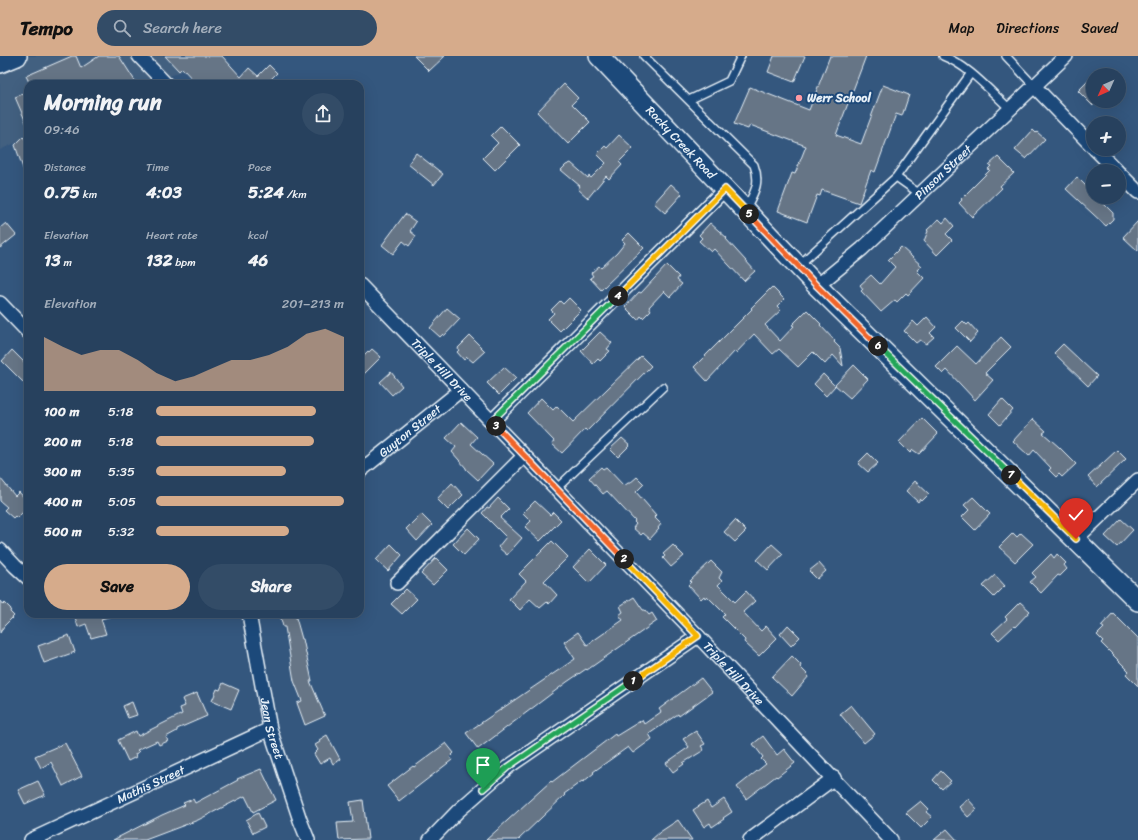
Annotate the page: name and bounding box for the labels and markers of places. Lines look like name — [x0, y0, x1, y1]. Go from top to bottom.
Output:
place label: Werr School — [807, 87, 871, 109]
marker: Werr School — [794, 93, 804, 103]
pin: 5 — [739, 204, 759, 224]
pin: 4 — [608, 286, 628, 306]
pin: 6 — [868, 336, 888, 356]
pin: 3 — [486, 416, 506, 436]
pin: 7 — [1001, 465, 1021, 485]
pin — [1059, 498, 1093, 539]
pin: 2 — [614, 549, 634, 569]
pin: 1 — [623, 671, 643, 691]
pin — [466, 748, 500, 789]

